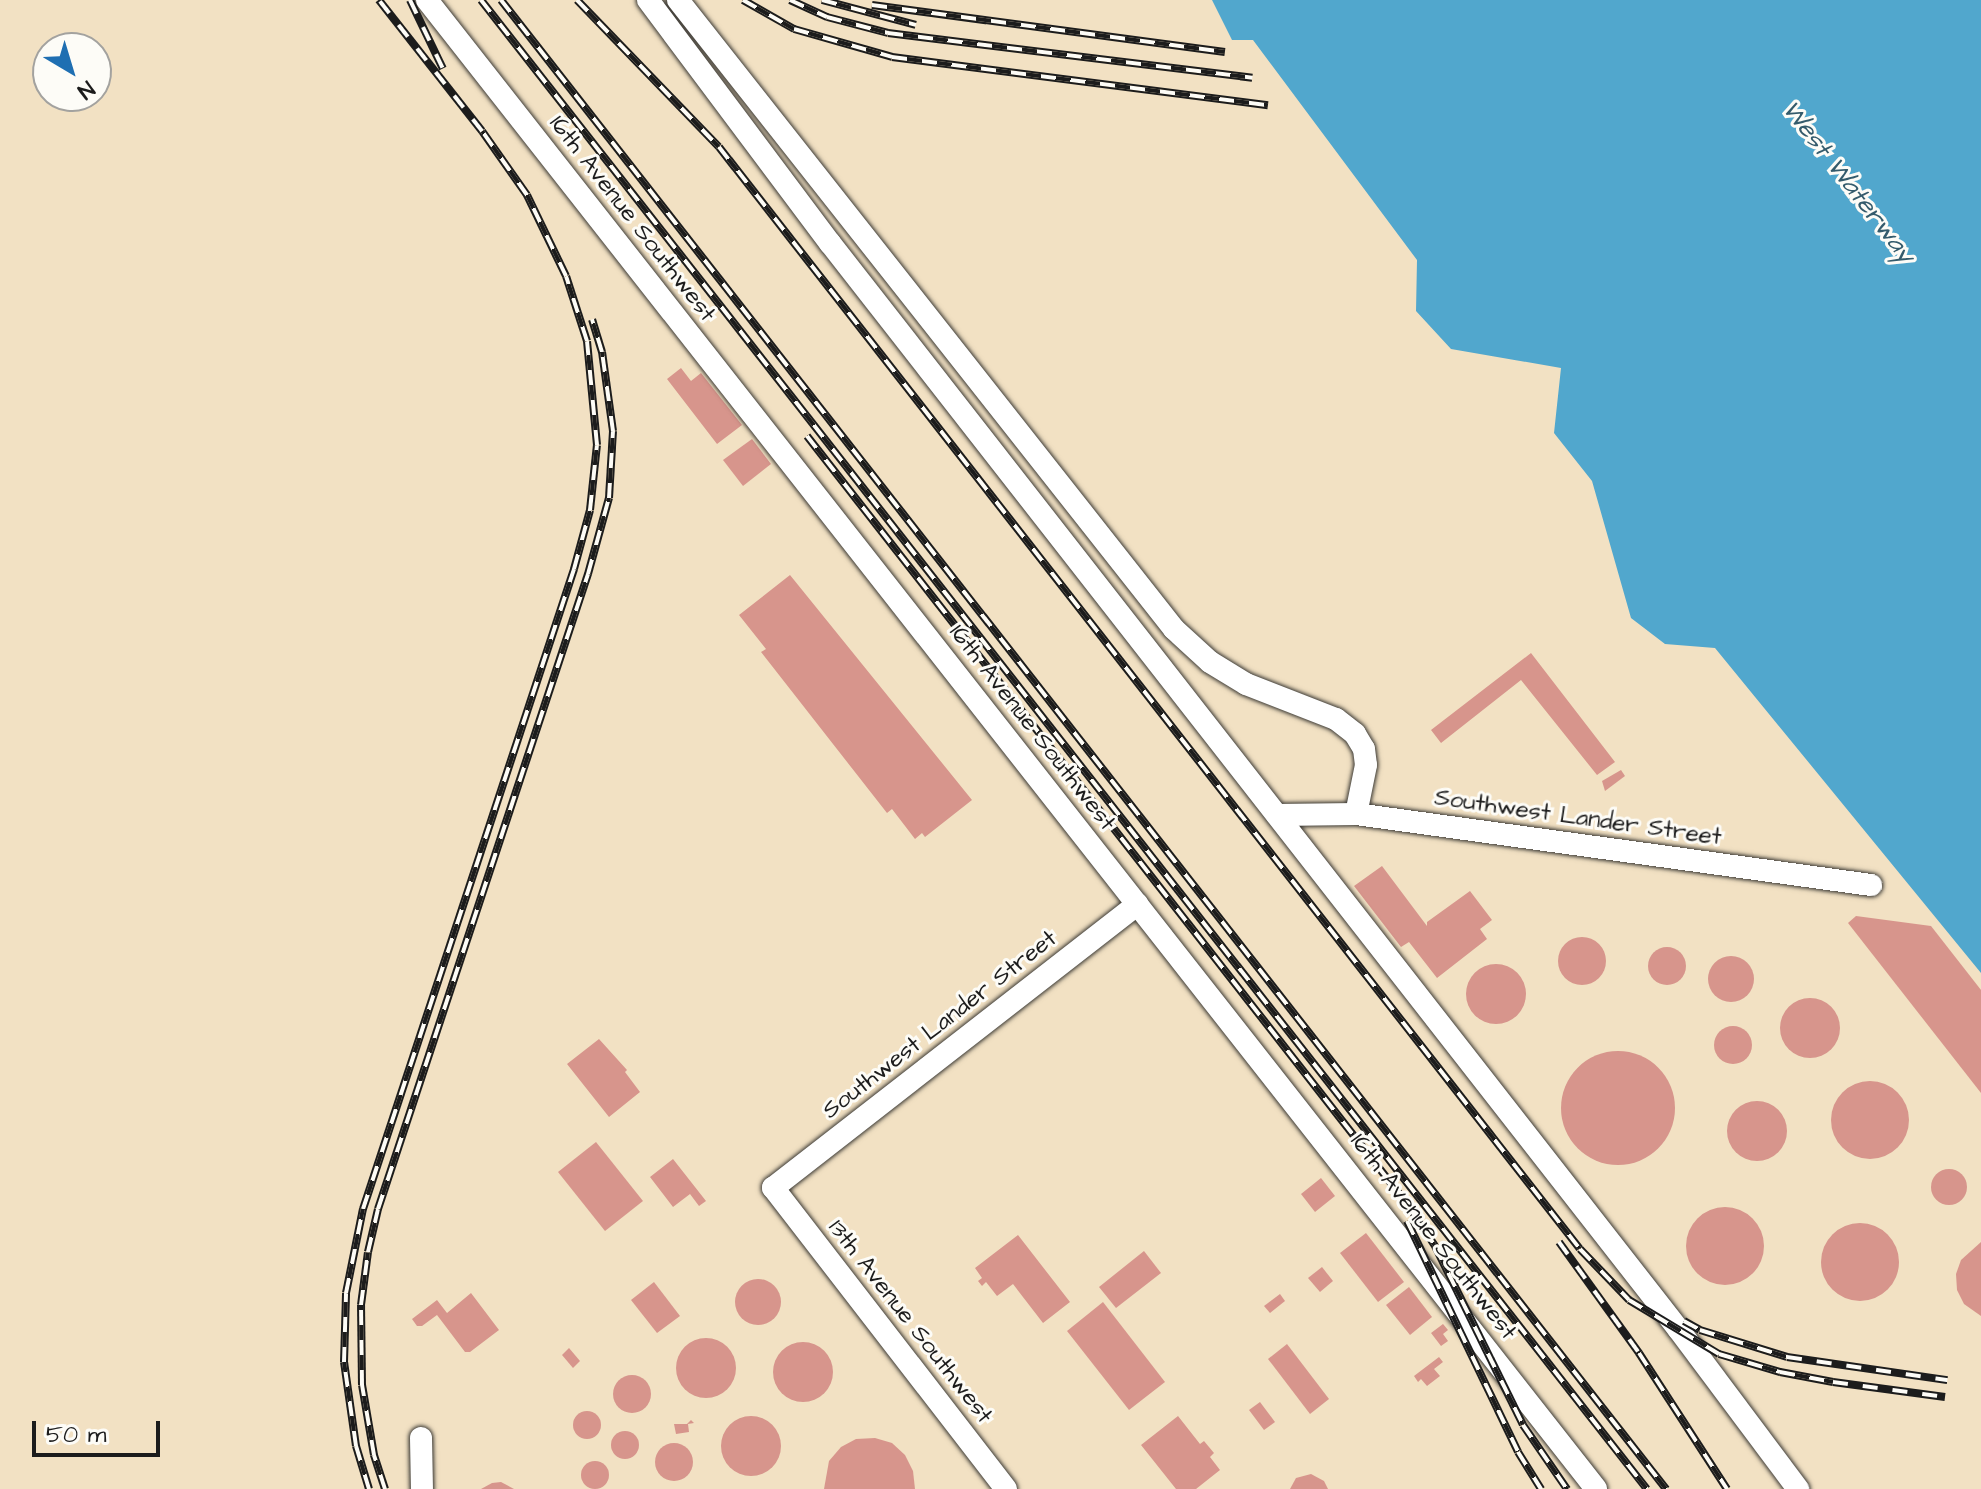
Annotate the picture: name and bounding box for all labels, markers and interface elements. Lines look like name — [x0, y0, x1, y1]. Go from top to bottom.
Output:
north arrow — [32, 32, 112, 112]
text: N — [71, 73, 101, 106]
water label: West Waterway — [1775, 95, 1921, 269]
street label: 16th Avenue Southwest — [543, 110, 721, 328]
street label: 16th Avenue Southwest — [943, 619, 1121, 837]
street label: Southwest Lander Street — [1433, 784, 1723, 852]
street label: Southwest Lander Street — [817, 925, 1063, 1125]
street label: 16th Avenue Southwest — [1344, 1128, 1522, 1346]
street label: 13th Avenue Southwest — [821, 1214, 999, 1430]
scale bar — [36, 1405, 164, 1455]
text: 50 m — [46, 1418, 106, 1452]

